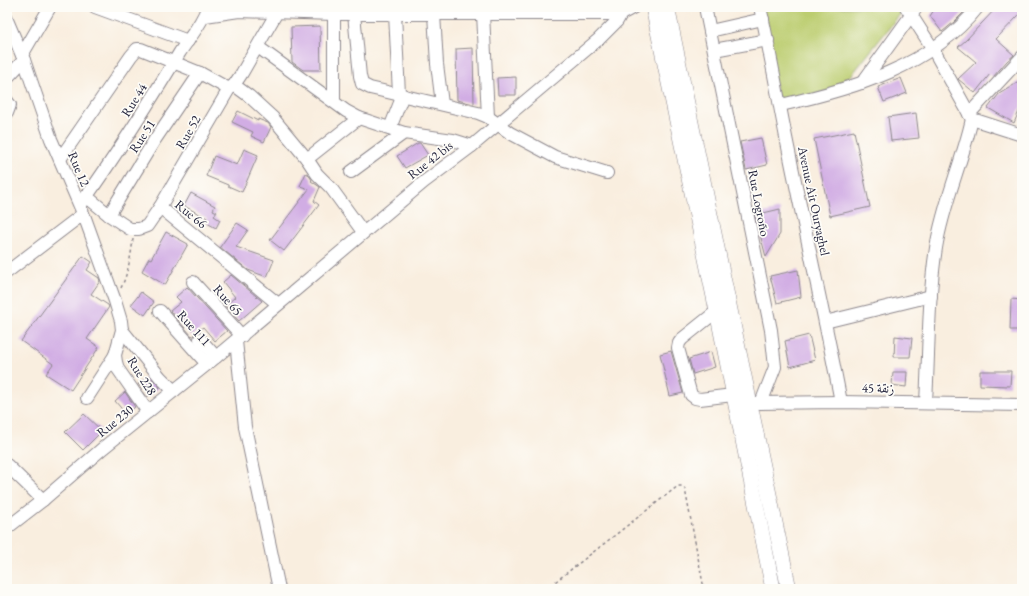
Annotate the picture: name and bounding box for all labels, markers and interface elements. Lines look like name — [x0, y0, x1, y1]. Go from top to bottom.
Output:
street label: Rue 44 — [117, 79, 151, 120]
street label: Rue 52 — [172, 111, 205, 152]
street label: Rue 51 — [125, 116, 159, 156]
street label: Rue 42 bis — [404, 137, 456, 183]
street label: Avenue Ait Ouryaghel — [794, 144, 834, 257]
street label: Rue 12 — [64, 149, 94, 190]
street label: Rue Logroño — [744, 168, 774, 238]
street label: Rue 66 — [172, 196, 210, 232]
street label: Rue 65 — [210, 281, 246, 319]
street label: Rue 111 — [173, 307, 215, 349]
street label: Rue 228 — [124, 353, 160, 399]
street label: زنقة 45 — [862, 379, 894, 397]
street label: Rue 230 — [93, 401, 137, 441]

